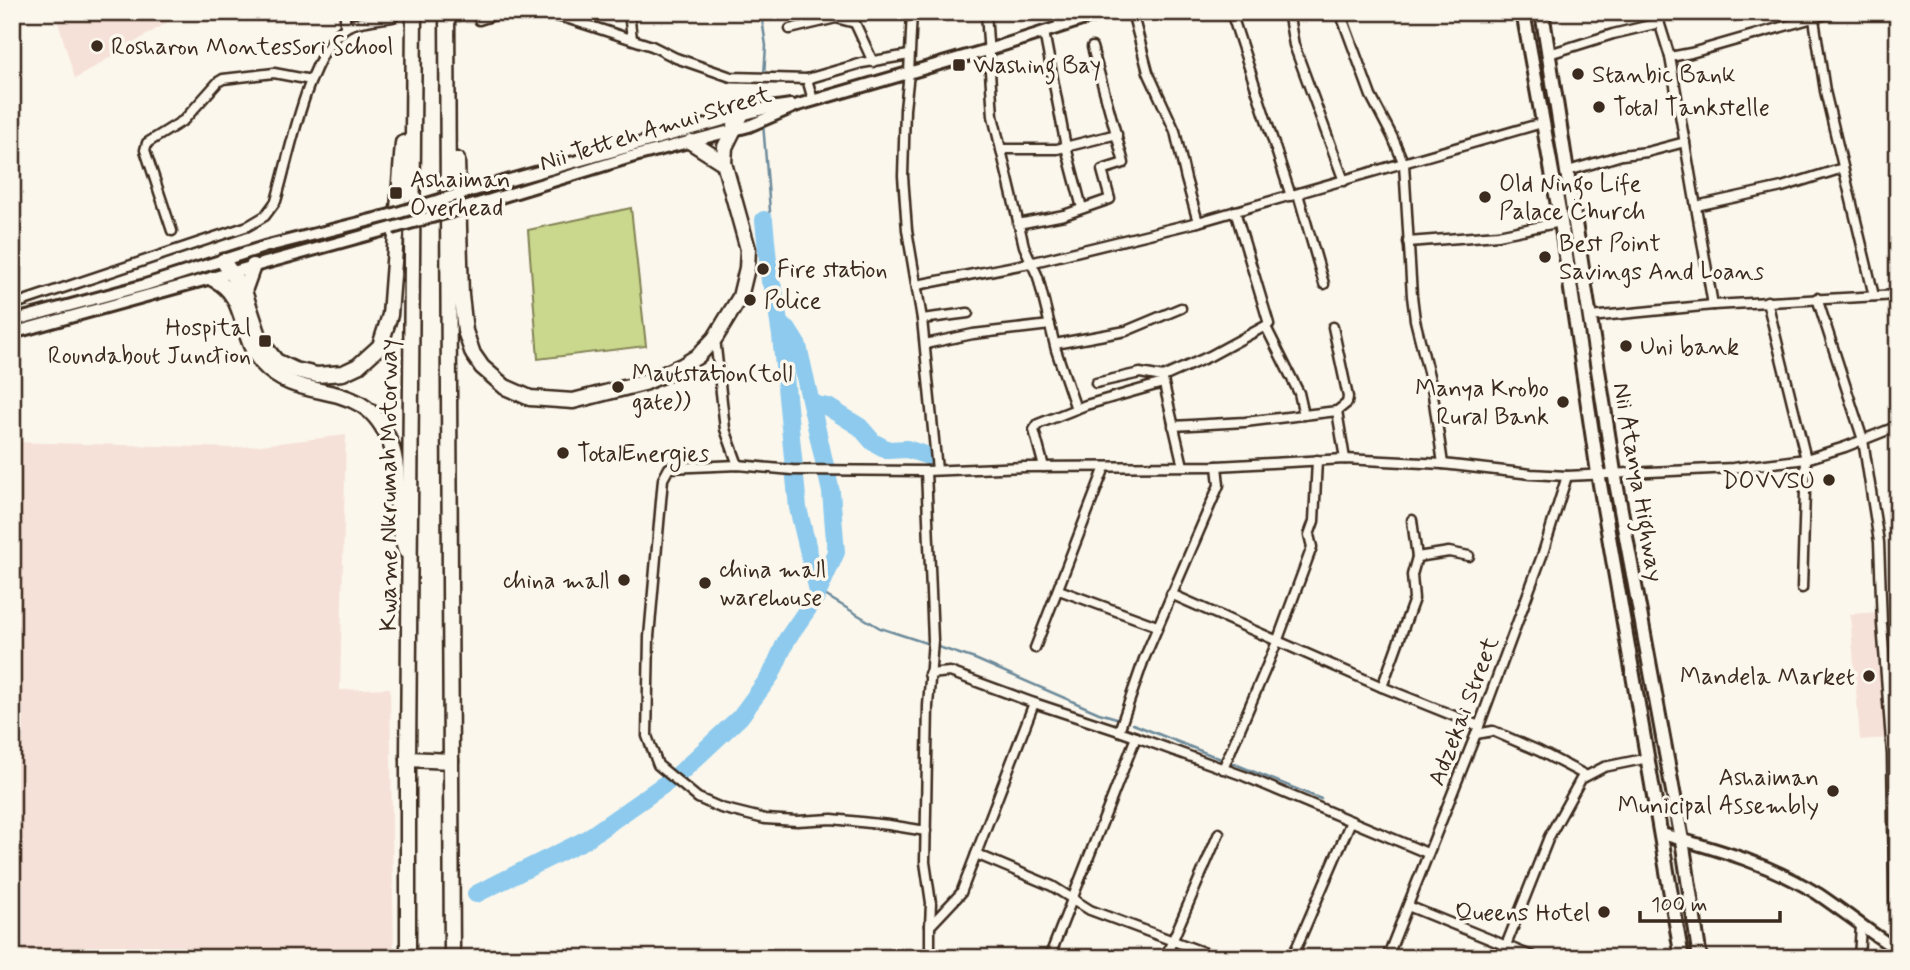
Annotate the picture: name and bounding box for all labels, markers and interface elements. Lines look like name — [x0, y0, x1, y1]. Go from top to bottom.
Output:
place label: Rosharon Montessori School — [111, 32, 393, 63]
marker: Rosharon Montessori School — [89, 38, 105, 54]
place label: Washing Bay — [973, 51, 1101, 85]
marker: Washing Bay — [951, 57, 967, 73]
place label: Stanbic Bank — [1592, 60, 1736, 91]
marker: Stanbic Bank — [1570, 66, 1586, 82]
street label: Nii Tetteh Amui Street — [536, 79, 775, 179]
place label: Total Tankstelle — [1613, 93, 1770, 124]
marker: Total Tankstelle — [1591, 99, 1607, 115]
place label: Ashaiman Overhead — [410, 165, 511, 224]
place label: Old Ningo Life Palace Church — [1499, 169, 1646, 228]
marker: Ashaiman Overhead — [388, 185, 404, 201]
marker: Old Ningo Life Palace Church — [1477, 189, 1493, 205]
place label: Best Point Savings And Loans — [1559, 229, 1764, 288]
marker: Best Point Savings And Loans — [1537, 249, 1553, 265]
place label: Fire station — [777, 255, 888, 286]
marker: Fire station — [755, 261, 771, 277]
place label: Police — [764, 286, 821, 317]
marker: Police — [742, 292, 758, 308]
place label: Hospital Roundabout Junction — [48, 313, 251, 372]
place label: Uni bank — [1640, 332, 1739, 363]
marker: Hospital Roundabout Junction — [257, 333, 273, 349]
marker: Uni bank — [1618, 338, 1634, 354]
street label: Kwame Nkrumah Motorway — [374, 339, 405, 631]
place label: Mautstation(toll gate)) — [632, 359, 793, 418]
place label: Manya Krobo Rural Bank — [1415, 374, 1549, 433]
marker: Mautstation(toll gate)) — [610, 379, 626, 395]
street label: Nii Atanya Highway — [1602, 380, 1670, 585]
marker: Manya Krobo Rural Bank — [1555, 394, 1571, 410]
place label: TotalEnergies — [577, 439, 710, 472]
marker: TotalEnergies — [555, 445, 571, 461]
place label: DOVVSU — [1722, 466, 1815, 497]
marker: DOVVSU — [1821, 472, 1837, 488]
place label: china mall warehouse — [719, 555, 826, 614]
place label: china mall — [503, 566, 610, 597]
marker: china mall — [616, 572, 632, 588]
marker: china mall warehouse — [697, 575, 713, 591]
street label: Adzekai Street — [1422, 633, 1507, 791]
place label: Mandela Market — [1680, 662, 1855, 693]
marker: Mandela Market — [1861, 668, 1877, 684]
place label: Ashaiman Municipal Assembly — [1618, 763, 1819, 822]
marker: Ashaiman Municipal Assembly — [1825, 783, 1841, 799]
scale bar — [1640, 879, 1780, 923]
text: 100 m — [1651, 891, 1707, 919]
place label: Queens Hotel — [1455, 898, 1590, 929]
marker: Queens Hotel — [1596, 904, 1612, 920]

